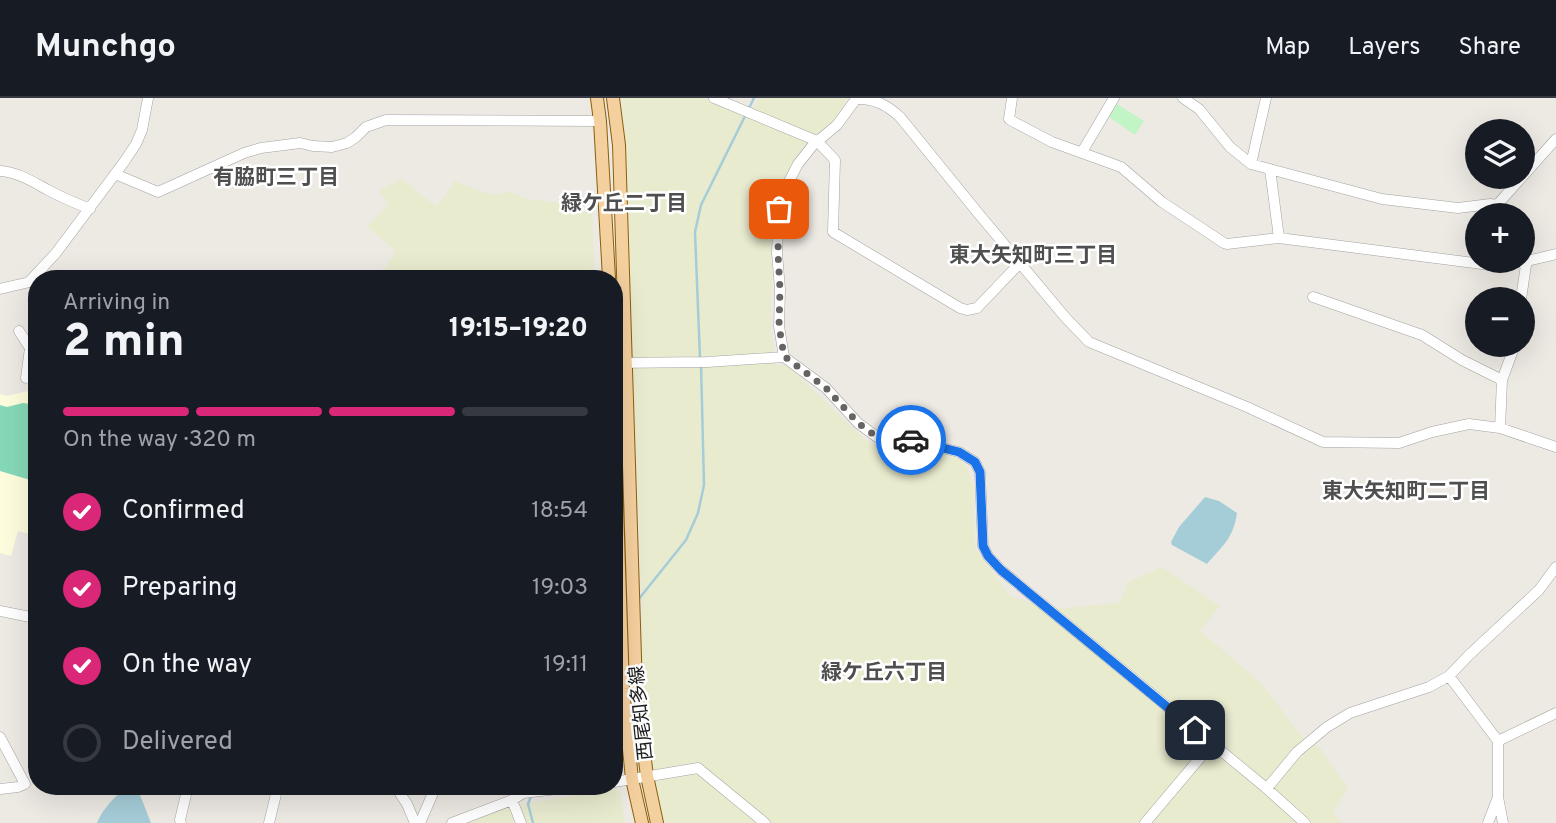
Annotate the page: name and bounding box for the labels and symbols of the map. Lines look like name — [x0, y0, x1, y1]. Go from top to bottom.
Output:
district label: 有脇町三丁目 — [213, 165, 339, 192]
pin — [749, 179, 809, 239]
district label: 緑ケ丘二丁目 — [561, 191, 687, 218]
district label: 東大矢知町三丁目 — [949, 243, 1117, 270]
courier — [876, 405, 946, 475]
district label: 東大矢知町二丁目 — [1322, 479, 1490, 506]
district label: 緑ケ丘六丁目 — [821, 660, 947, 687]
street label: 西尾知多線 — [625, 664, 659, 761]
pin — [1165, 700, 1225, 760]

